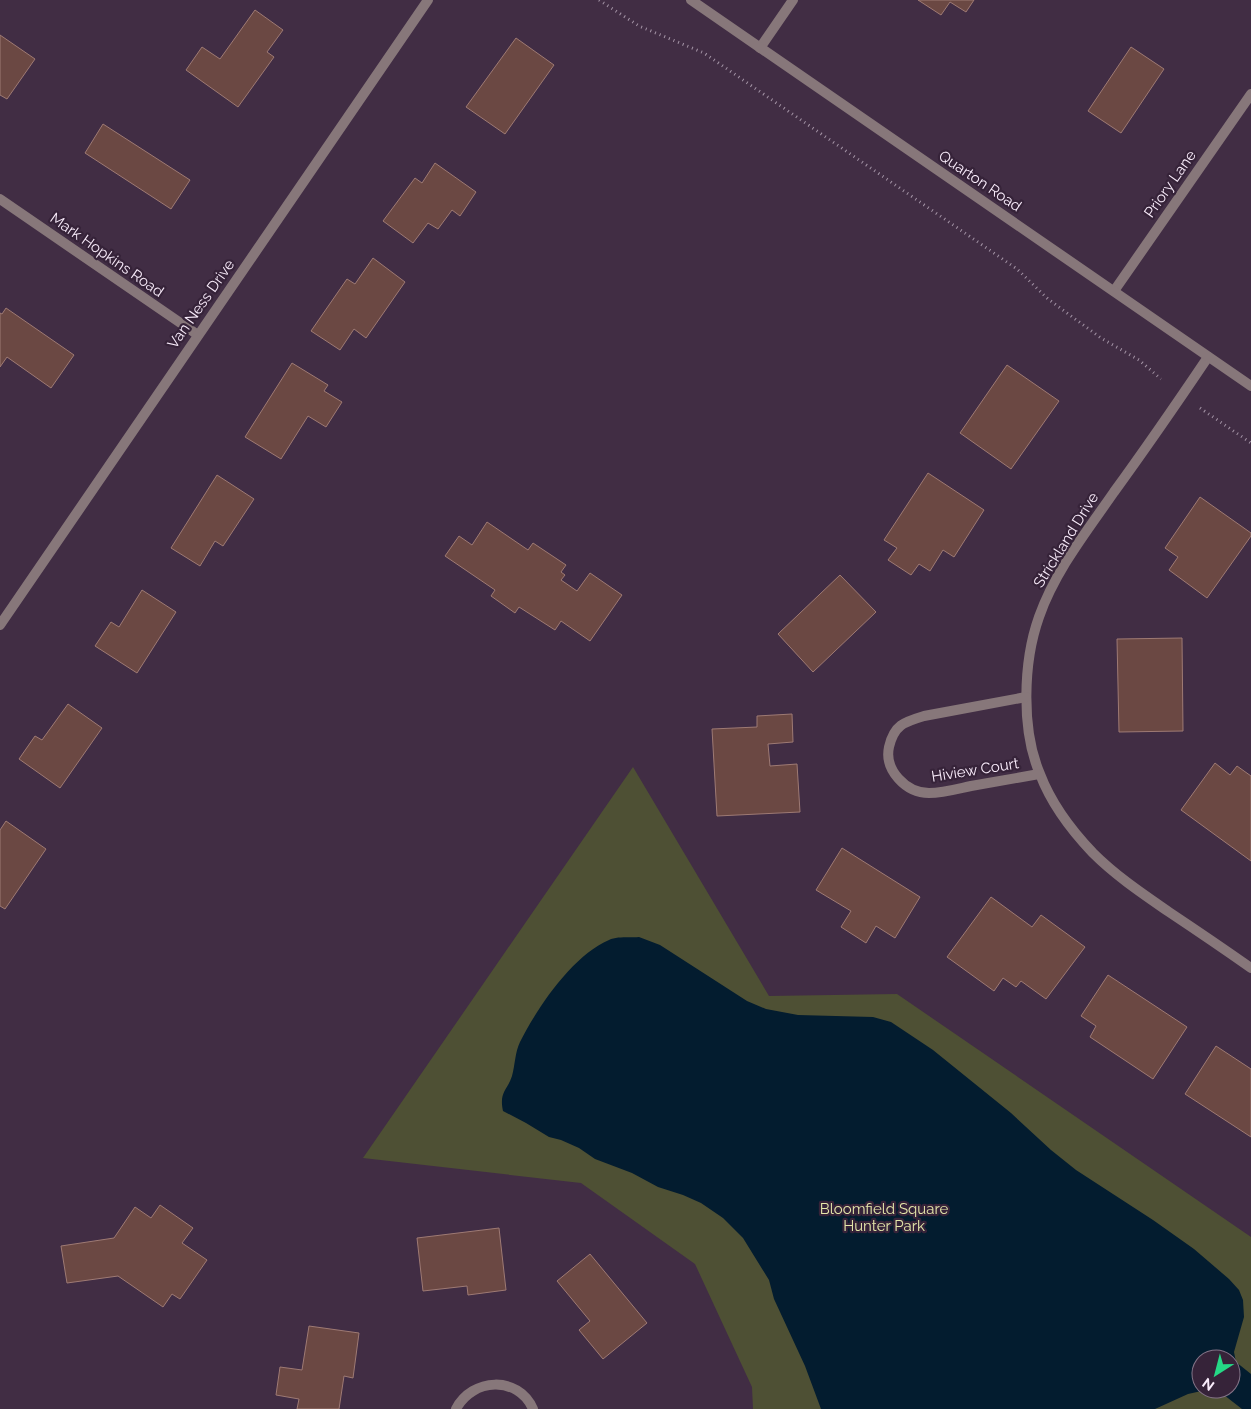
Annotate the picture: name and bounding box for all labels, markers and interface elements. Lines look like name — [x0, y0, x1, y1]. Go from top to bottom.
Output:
street label: Quarton Road — [935, 147, 1025, 215]
street label: Priory Lane — [1140, 147, 1200, 221]
street label: Mark Hopkins Road — [47, 209, 167, 301]
street label: Van Ness Drive — [164, 256, 238, 352]
street label: Strickland Drive — [1030, 489, 1103, 591]
street label: Hiview Court — [930, 754, 1020, 786]
park label: Bloomfield Square Hunter Park — [820, 1200, 948, 1235]
north arrow — [1191, 1349, 1241, 1399]
text: N — [1199, 1375, 1217, 1394]

